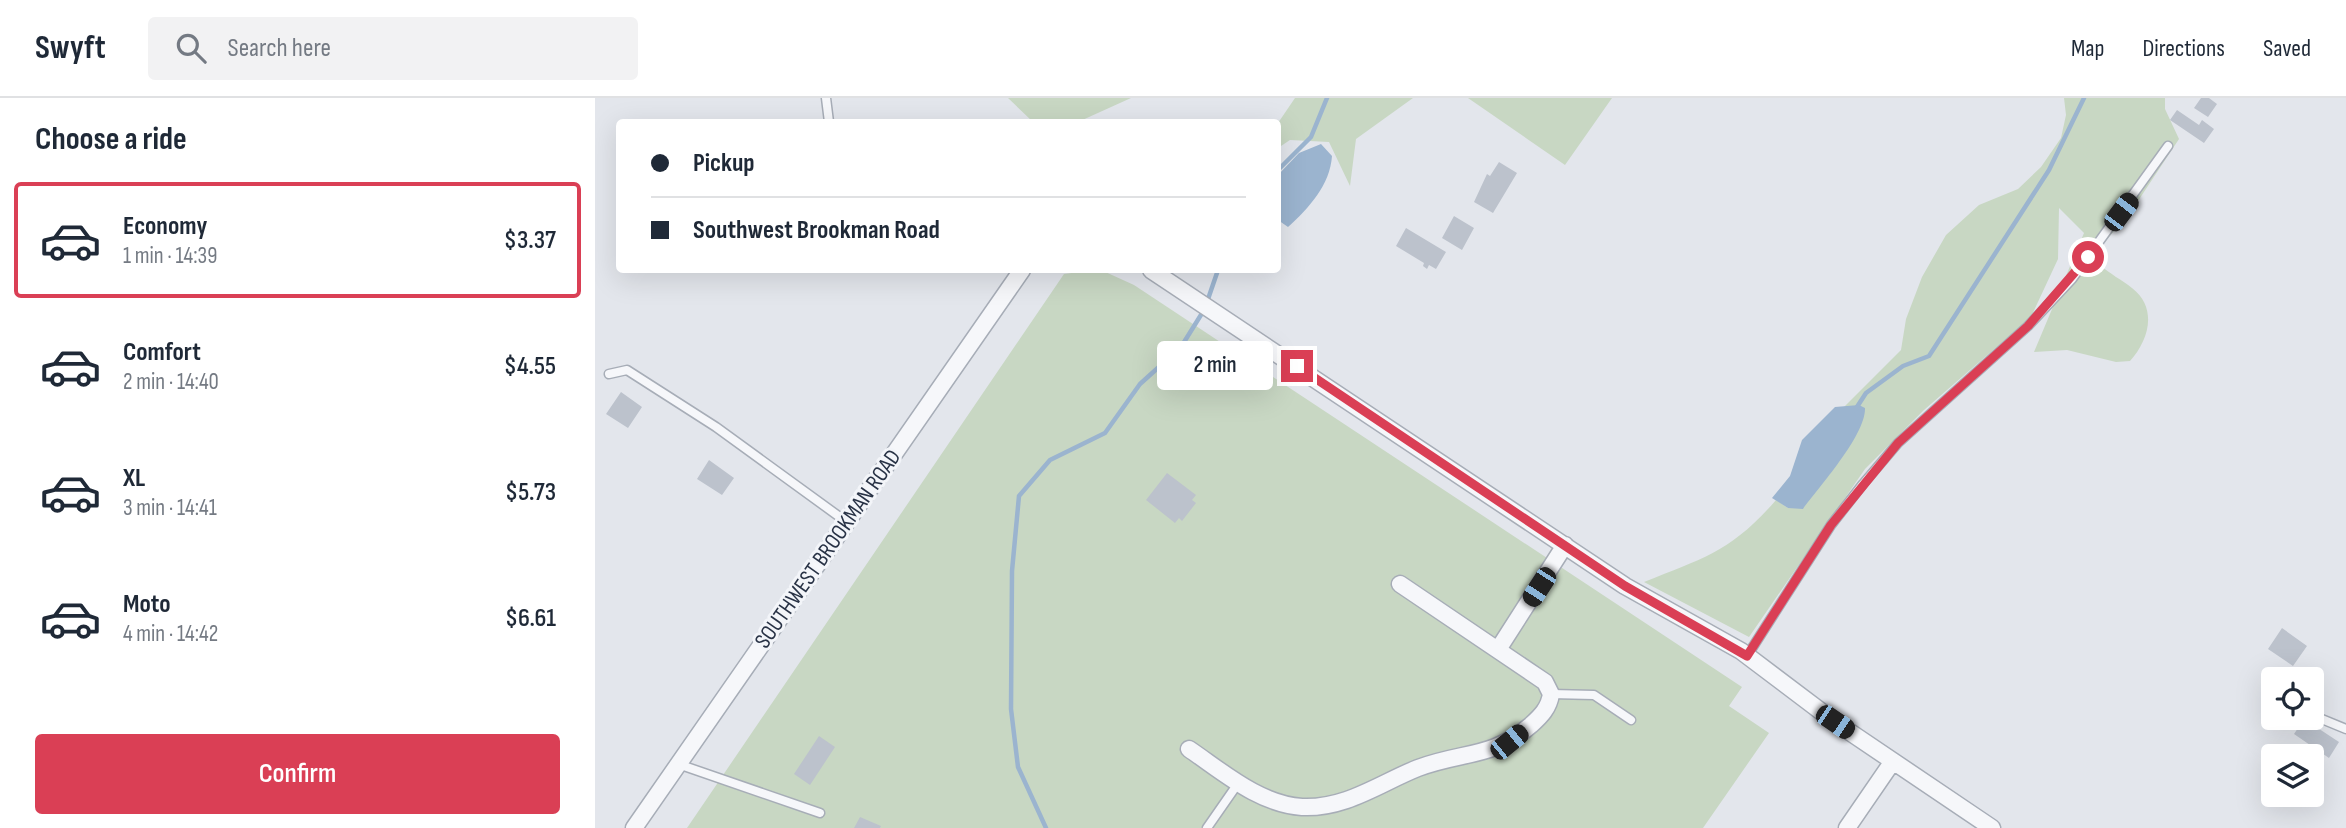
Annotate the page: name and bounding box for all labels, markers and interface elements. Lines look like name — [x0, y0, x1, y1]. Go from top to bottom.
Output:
search box — [148, 17, 638, 80]
text: Swyft — [35, 28, 106, 68]
icon: search — [172, 29, 210, 67]
text: Search here — [228, 33, 331, 64]
text: Map — [2071, 34, 2104, 63]
text: Directions — [2142, 34, 2225, 63]
text: Saved — [2263, 34, 2311, 63]
text: Choose a ride — [35, 120, 187, 159]
text: Pickup — [693, 148, 755, 179]
car — [2100, 189, 2143, 235]
icon: car — [39, 209, 102, 272]
text: Economy — [123, 211, 207, 242]
text: Southwest Brookman Road — [693, 215, 940, 246]
text: $3.37 — [504, 225, 556, 256]
route start — [2072, 241, 2104, 273]
text: 1 min · 14:39 — [123, 242, 217, 270]
icon: car — [39, 335, 102, 398]
text: Comfort — [123, 337, 201, 368]
callout: 2 min — [1157, 342, 1273, 390]
route end — [1281, 350, 1313, 382]
text: $4.55 — [504, 351, 556, 382]
text: 2 min — [1193, 351, 1237, 379]
text: 2 min · 14:40 — [123, 368, 219, 396]
street label: SOUTHWEST BROOKMAN ROAD — [749, 444, 907, 654]
icon: car — [39, 461, 102, 524]
text: XL — [123, 463, 145, 494]
text: $5.73 — [505, 477, 556, 508]
text: 3 min · 14:41 — [123, 494, 217, 522]
car — [1519, 564, 1560, 610]
icon: car — [39, 587, 102, 650]
text: Moto — [123, 589, 171, 620]
text: $6.61 — [505, 603, 556, 634]
text: 4 min · 14:42 — [123, 620, 218, 648]
map controls — [2261, 667, 2324, 807]
button: locate — [2261, 667, 2324, 730]
car — [1812, 702, 1859, 742]
car — [1487, 721, 1532, 763]
button: Confirm — [35, 734, 560, 814]
button: layers — [2261, 744, 2324, 807]

